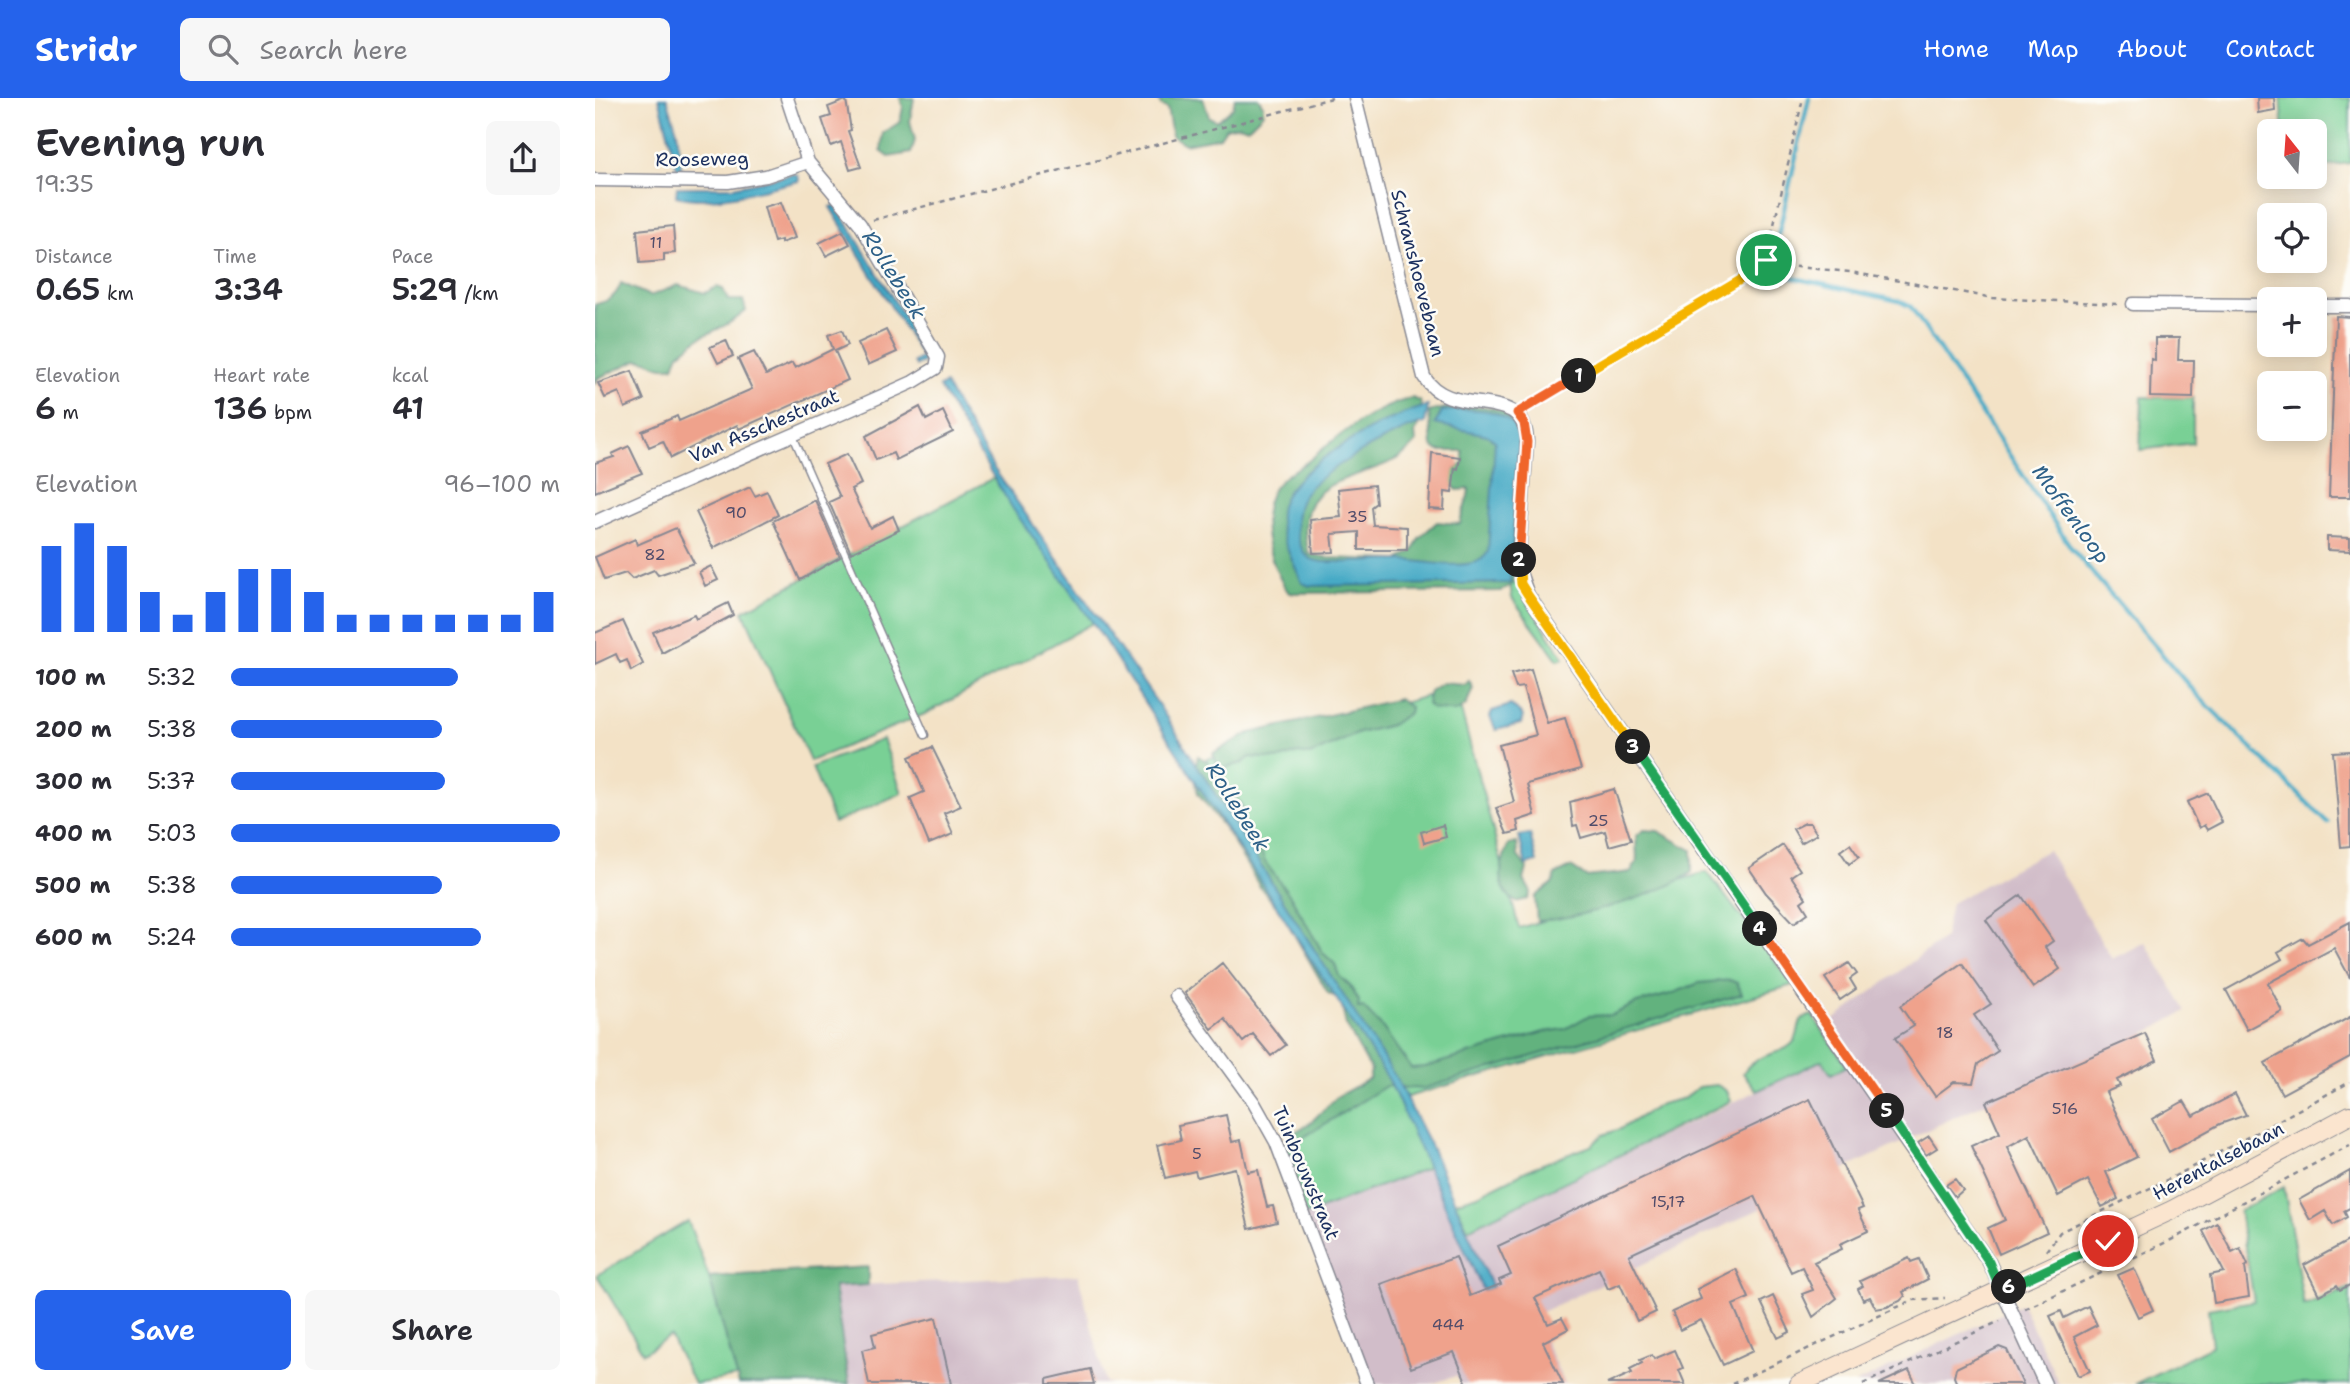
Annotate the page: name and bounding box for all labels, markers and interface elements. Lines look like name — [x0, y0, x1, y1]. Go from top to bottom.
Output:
search box — [180, 18, 670, 81]
text: Stridr — [35, 27, 138, 72]
icon: search — [204, 30, 242, 68]
text: Search here — [260, 32, 408, 67]
text: Home — [1923, 33, 1989, 65]
text: Map — [2027, 33, 2079, 65]
text: About — [2117, 33, 2187, 65]
text: Contact — [2225, 33, 2315, 65]
text: Evening run — [35, 117, 265, 168]
north arrow — [2257, 119, 2327, 189]
map controls — [2257, 119, 2327, 441]
button: share — [486, 121, 560, 195]
street label: Rooseweg — [655, 146, 749, 172]
text: 19:35 — [35, 169, 94, 199]
street label: Schranshoevebaan — [1385, 187, 1451, 359]
button: locate — [2257, 203, 2327, 273]
water label: Rollebeek — [856, 225, 932, 325]
pin — [1736, 230, 1796, 290]
house number: 11 — [650, 232, 662, 253]
icon: arrive — [1747, 241, 1785, 279]
text: Distance — [35, 244, 113, 269]
text: Time — [213, 244, 257, 269]
text: Pace — [392, 244, 433, 269]
text: 0.65 — [35, 269, 100, 310]
text: 3:34 — [213, 269, 283, 310]
text: 5:29 — [392, 269, 458, 310]
text: km — [100, 281, 134, 306]
text: /km — [458, 281, 499, 306]
button: + — [2257, 287, 2327, 357]
pin: 1 — [1562, 358, 1597, 394]
text: Elevation — [35, 363, 120, 388]
text: Heart rate — [213, 363, 310, 388]
text: kcal — [392, 363, 429, 388]
text: 1 — [1574, 363, 1583, 388]
button: − — [2257, 371, 2327, 441]
street label: Van Asschestraat — [685, 383, 843, 469]
text: 6 — [35, 388, 56, 429]
text: 136 — [213, 388, 267, 429]
text: 41 — [392, 388, 424, 429]
text: m — [56, 400, 79, 425]
text: bpm — [267, 400, 312, 425]
water label: Moffenloop — [2026, 459, 2116, 569]
text: Elevation — [35, 469, 138, 499]
text: 96–100 m — [444, 469, 560, 499]
house number: 90 — [725, 502, 747, 523]
house number: 35 — [1347, 506, 1367, 527]
pin: 2 — [1501, 542, 1537, 578]
house number: 82 — [644, 544, 666, 565]
text: 2 — [1512, 547, 1525, 572]
text: 100 m — [35, 662, 106, 692]
text: 5:32 — [147, 662, 196, 692]
text: 200 m — [35, 714, 112, 744]
text: 5:38 — [147, 714, 197, 744]
pin: 3 — [1615, 730, 1651, 764]
text: 3 — [1626, 734, 1639, 759]
water label: Rollebeek — [1200, 757, 1276, 857]
text: 300 m — [35, 766, 112, 796]
text: 5:37 — [147, 766, 196, 796]
house number: 25 — [1588, 810, 1608, 831]
text: 400 m — [35, 818, 112, 848]
text: 5:03 — [147, 818, 197, 848]
text: 500 m — [35, 870, 110, 900]
text: 5:38 — [147, 870, 197, 900]
pin: 4 — [1743, 912, 1777, 946]
text: 4 — [1753, 916, 1766, 941]
text: 600 m — [35, 922, 112, 952]
text: 5:24 — [147, 922, 196, 952]
house number: 18 — [1936, 1022, 1954, 1043]
pin: 5 — [1869, 1094, 1905, 1128]
text: 5 — [1881, 1098, 1892, 1123]
house number: 516 — [2052, 1098, 2078, 1119]
street label: Tuinbouwstraat — [1266, 1102, 1346, 1244]
street label: Herentalsebaan — [2148, 1116, 2288, 1206]
house number: 5 — [1192, 1143, 1202, 1164]
house number: 15,17 — [1651, 1191, 1685, 1212]
pin — [2078, 1211, 2138, 1271]
icon: check — [2089, 1222, 2127, 1260]
pin: 6 — [1991, 1270, 2027, 1304]
text: 6 — [2002, 1274, 2015, 1299]
button: Save — [35, 1290, 291, 1370]
button: Share — [305, 1290, 560, 1370]
house number: 444 — [1432, 1314, 1464, 1335]

